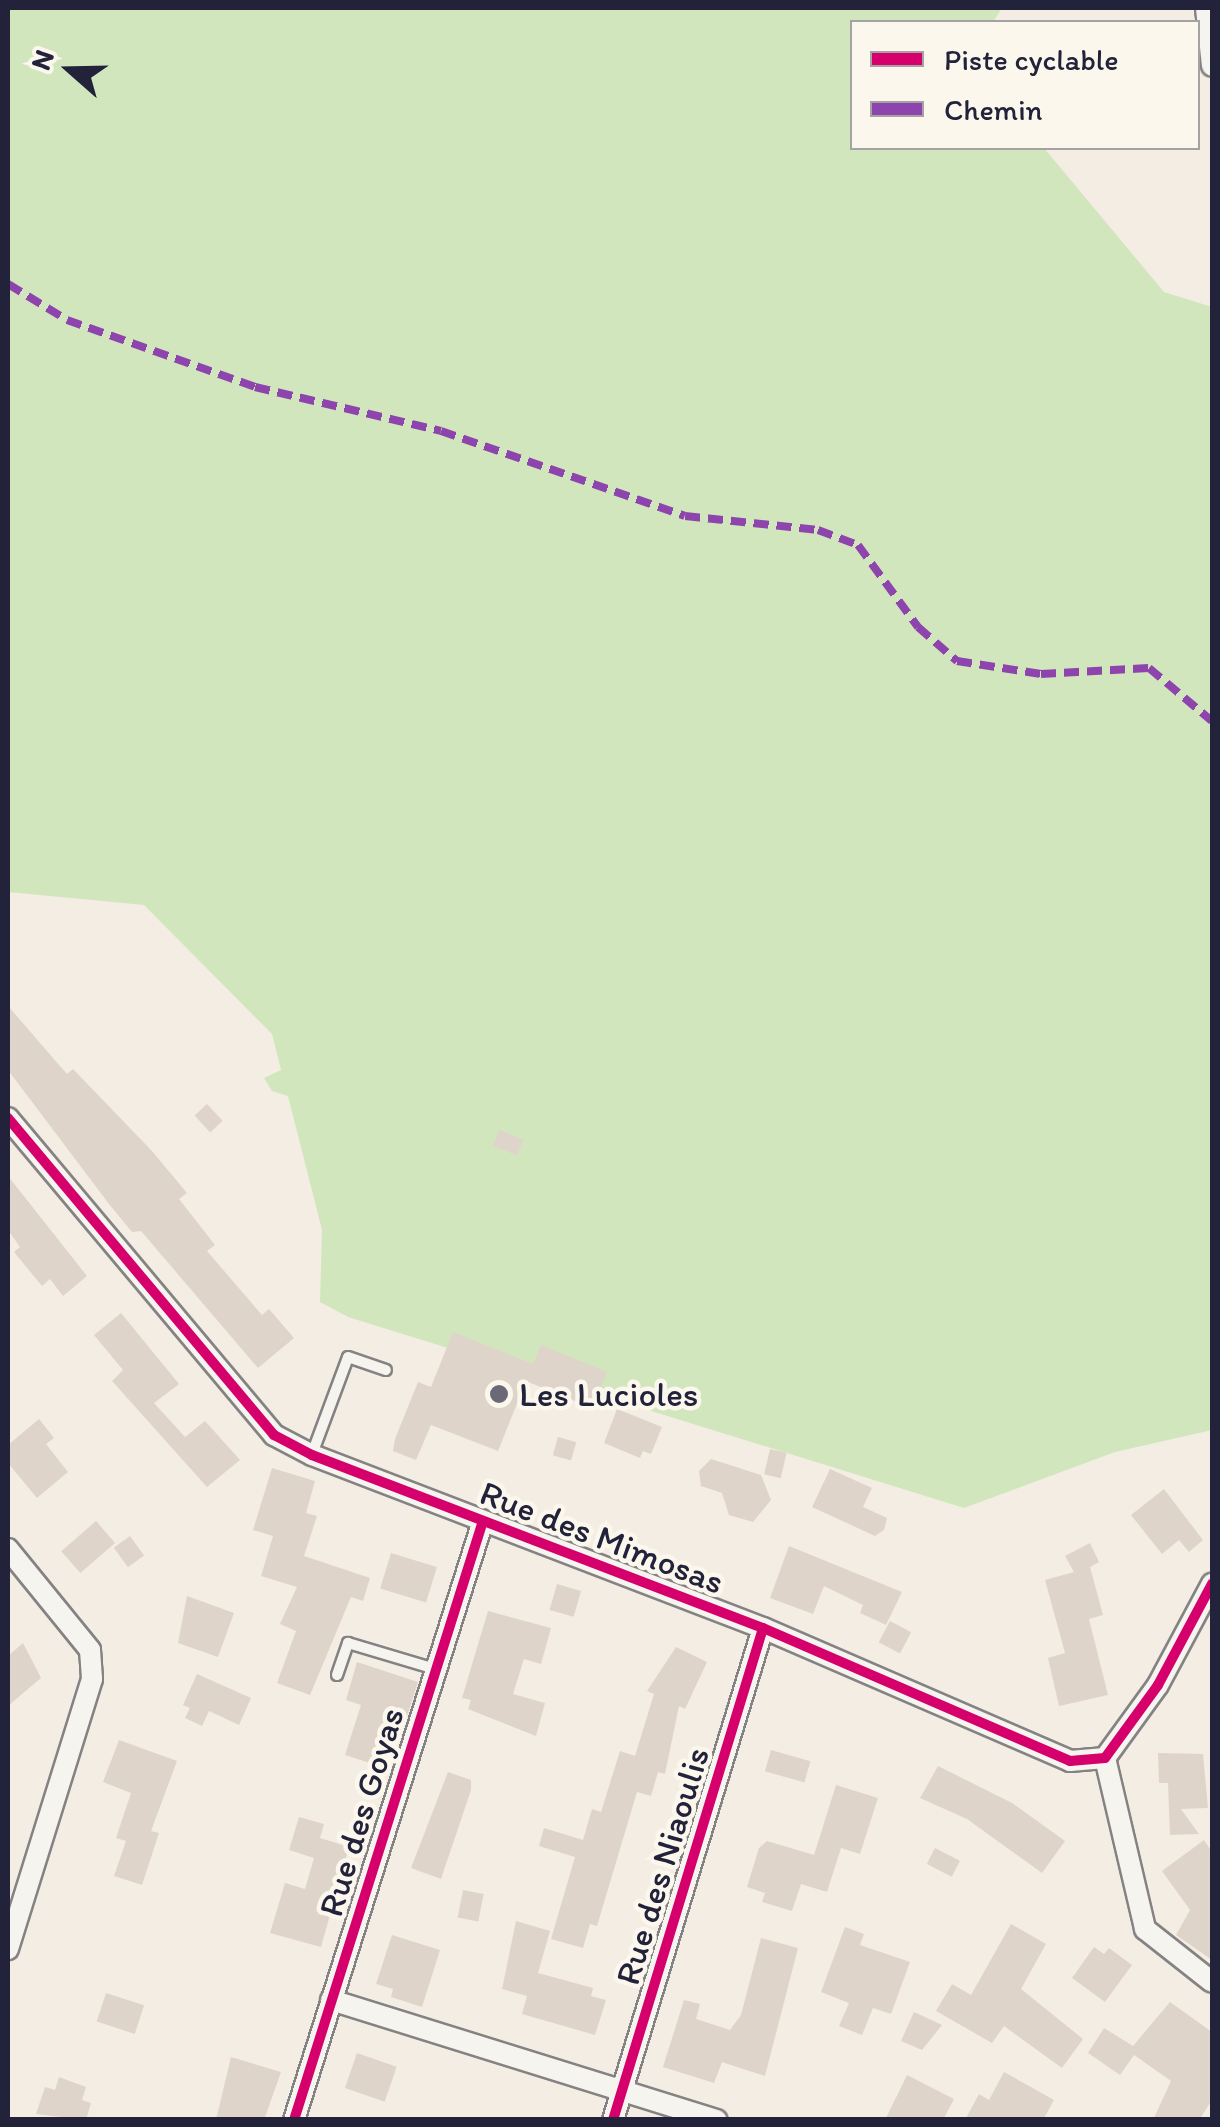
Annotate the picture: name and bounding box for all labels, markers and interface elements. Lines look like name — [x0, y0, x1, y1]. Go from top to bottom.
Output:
north arrow — [20, 20, 120, 120]
legend — [850, 20, 1200, 150]
text: Piste cyclable — [944, 41, 1119, 78]
text: N — [23, 45, 61, 74]
text: Chemin — [944, 91, 1043, 128]
place label: Les Lucioles — [519, 1373, 699, 1415]
marker: Les Lucioles — [488, 1383, 510, 1405]
street label: Rue des Mimosas — [474, 1471, 730, 1603]
street label: Rue des Goyas — [309, 1703, 413, 1921]
street label: Rue des Niaoulis — [606, 1742, 718, 1990]

